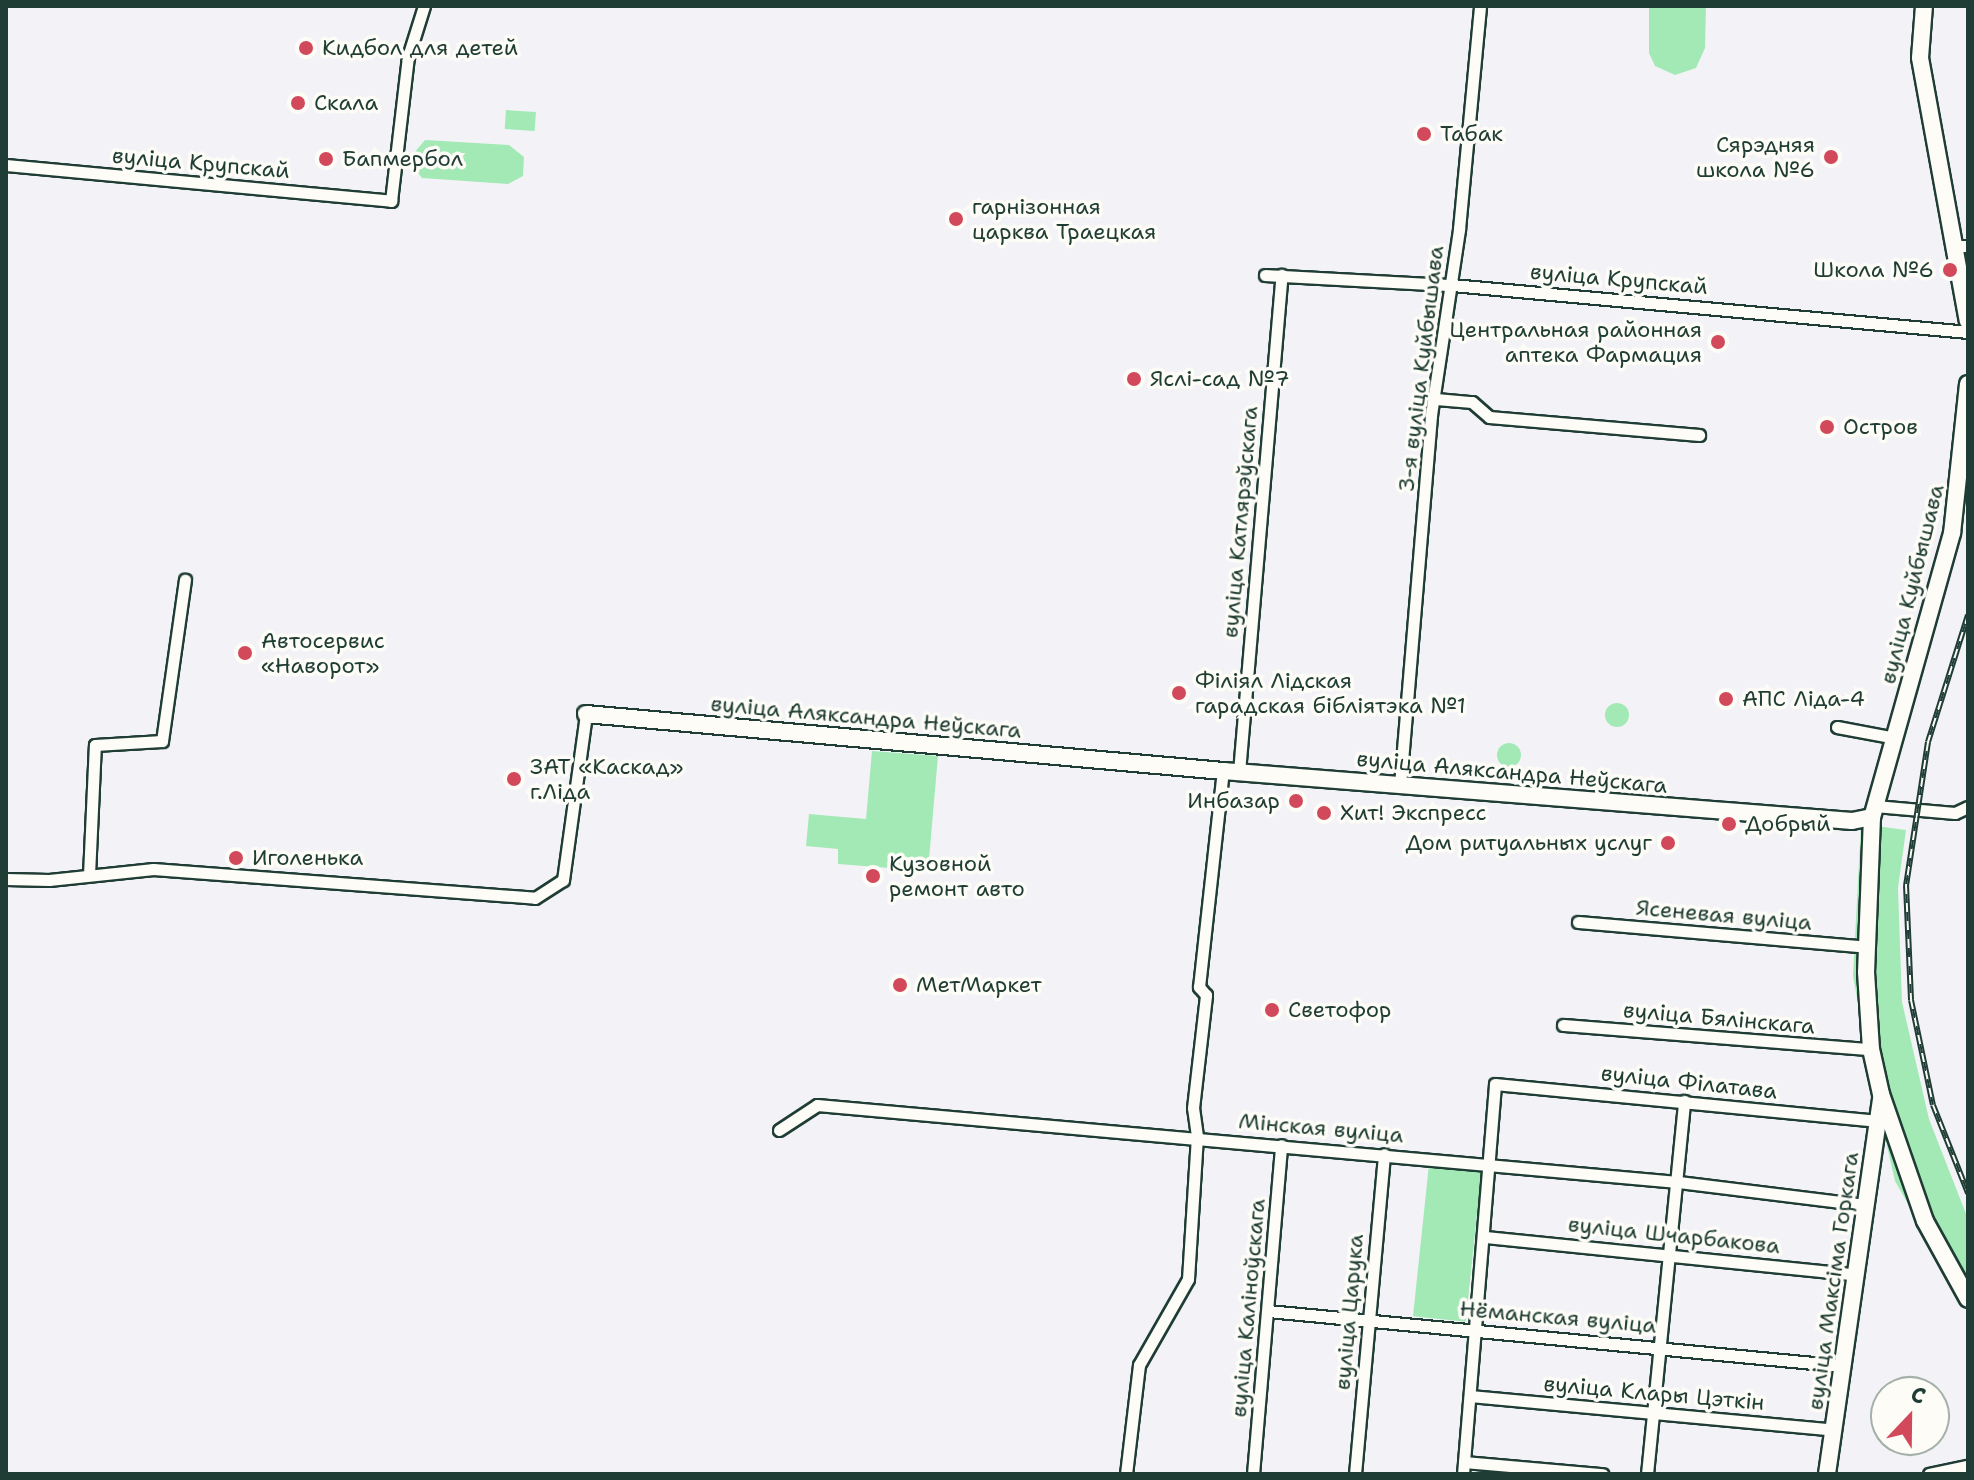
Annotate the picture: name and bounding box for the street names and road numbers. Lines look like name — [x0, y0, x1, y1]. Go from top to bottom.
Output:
street label: вуліца Крупскай — [111, 142, 291, 184]
street label: 3-я вуліца Куйбышава — [1393, 244, 1449, 494]
street label: вуліца Крупскай — [1529, 258, 1709, 300]
street label: вуліца Катлярэўскага — [1217, 405, 1263, 639]
street label: вуліца Куйбышава — [1874, 481, 1950, 687]
street label: вуліца Аляксандра Неўскага — [710, 690, 1022, 744]
street label: вуліца Аляксандра Неўскага — [1356, 745, 1668, 799]
street label: Ясеневая вуліца — [1635, 894, 1813, 936]
street label: вуліца Бялінскага — [1622, 996, 1816, 1040]
street label: вуліца Філатава — [1600, 1060, 1778, 1104]
street label: Мінская вуліца — [1237, 1108, 1405, 1148]
street label: вуліца Максіма Горкага — [1802, 1150, 1864, 1412]
street label: вуліца Каліноўскага — [1225, 1198, 1271, 1418]
street label: вуліца Шчарбакова — [1567, 1211, 1781, 1259]
street label: вуліца Царука — [1329, 1233, 1369, 1391]
street label: Нёманская вуліца — [1459, 1295, 1657, 1339]
street label: вуліца Клары Цэткін — [1542, 1370, 1766, 1416]

